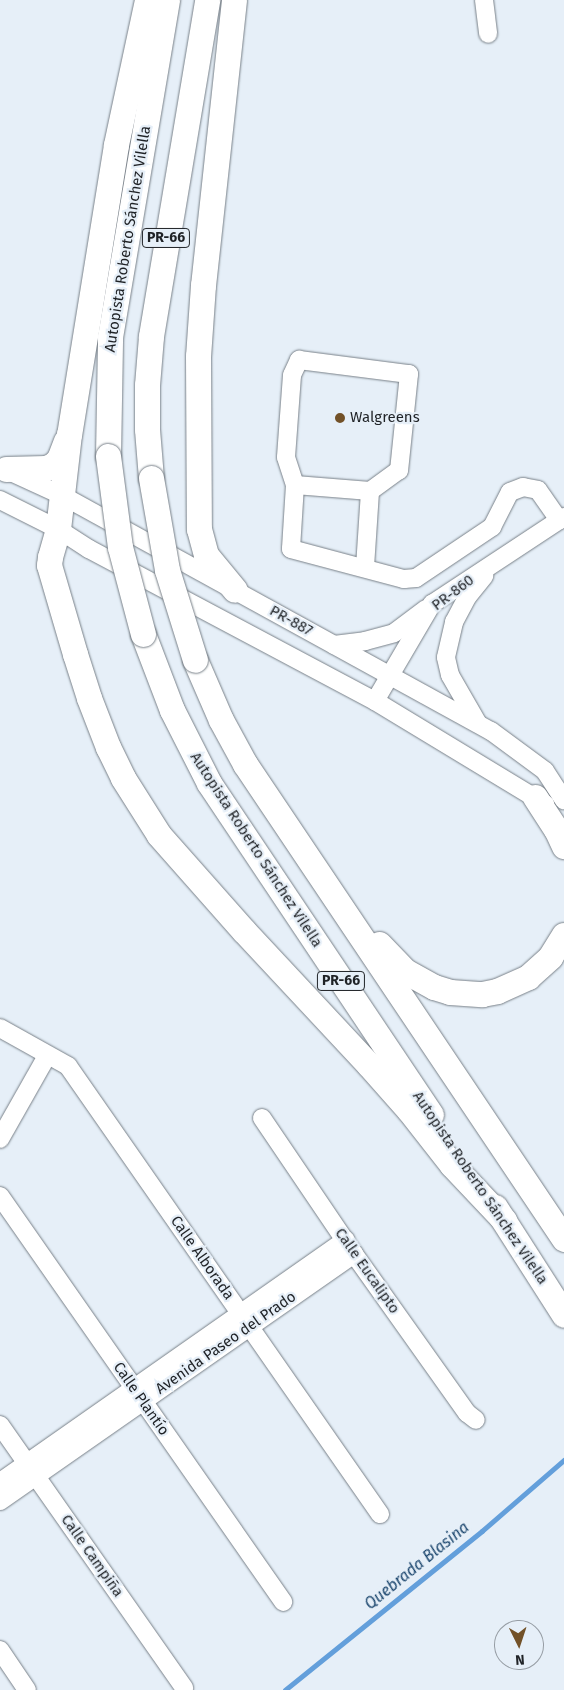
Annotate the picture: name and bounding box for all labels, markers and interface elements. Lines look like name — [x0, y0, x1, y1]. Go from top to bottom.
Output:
street label: Autopista Roberto Sánchez Vilella — [101, 125, 155, 353]
road number: PR-66 — [141, 227, 191, 250]
place label: Walgreens — [350, 409, 420, 427]
marker: Walgreens — [334, 412, 346, 424]
street label: PR-860 — [428, 571, 478, 615]
street label: PR-887 — [266, 602, 316, 640]
street label: Autopista Roberto Sánchez Vilella — [186, 749, 326, 951]
road number: PR-66 — [316, 969, 366, 992]
street label: Autopista Roberto Sánchez Vilella — [409, 1088, 551, 1288]
street label: Calle Alborada — [166, 1213, 238, 1303]
street label: Calle Eucalipto — [331, 1225, 403, 1317]
street label: Avenida Paseo del Prado — [152, 1288, 300, 1398]
street label: Calle Plantío — [109, 1359, 173, 1439]
street label: Calle Campiña — [57, 1511, 127, 1601]
water label: Quebrada Blasina — [361, 1518, 473, 1614]
north arrow — [494, 1620, 544, 1670]
text: N — [515, 1651, 525, 1668]

